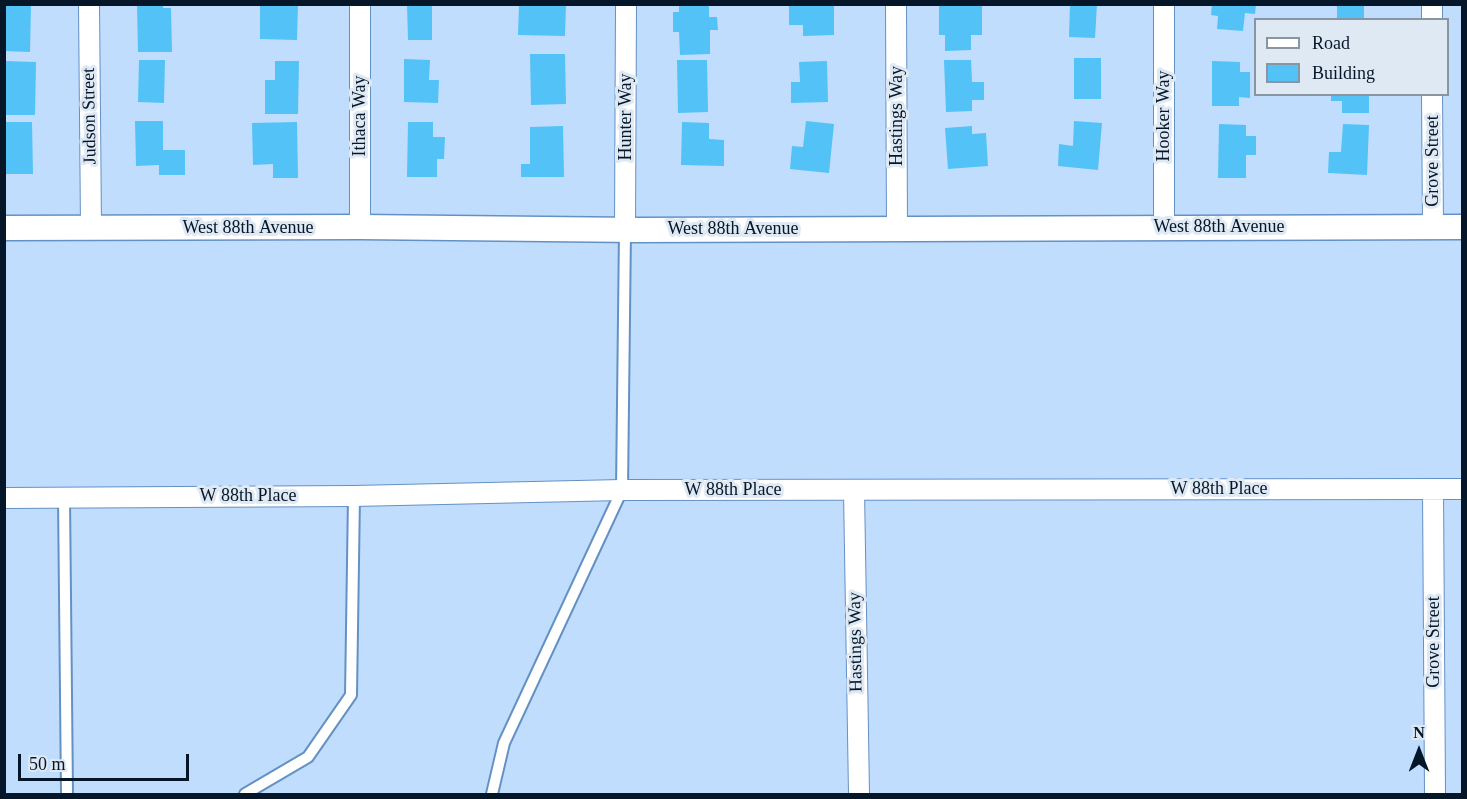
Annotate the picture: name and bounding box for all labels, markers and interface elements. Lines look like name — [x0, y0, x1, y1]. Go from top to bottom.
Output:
legend — [1254, 18, 1449, 96]
text: Road — [1312, 33, 1350, 53]
text: Building — [1312, 63, 1375, 83]
street label: Hastings Way — [886, 66, 908, 166]
street label: Judson Street — [78, 68, 102, 164]
street label: Hooker Way — [1153, 70, 1175, 162]
street label: Hunter Way — [615, 73, 637, 161]
street label: Ithaca Way — [349, 76, 371, 156]
street label: Grove Street — [1422, 115, 1444, 207]
street label: West 88th Avenue — [1153, 216, 1285, 238]
street label: West 88th Avenue — [182, 217, 314, 239]
street label: West 88th Avenue — [667, 218, 799, 240]
street label: W 88th Place — [1171, 478, 1267, 500]
street label: W 88th Place — [685, 479, 781, 501]
street label: W 88th Place — [200, 485, 296, 507]
street label: Hastings Way — [844, 592, 868, 692]
street label: Grove Street — [1423, 596, 1445, 688]
north arrow — [1389, 721, 1449, 781]
text: N — [1413, 724, 1425, 741]
scale bar — [21, 742, 192, 780]
text: 50 m — [29, 754, 66, 774]

